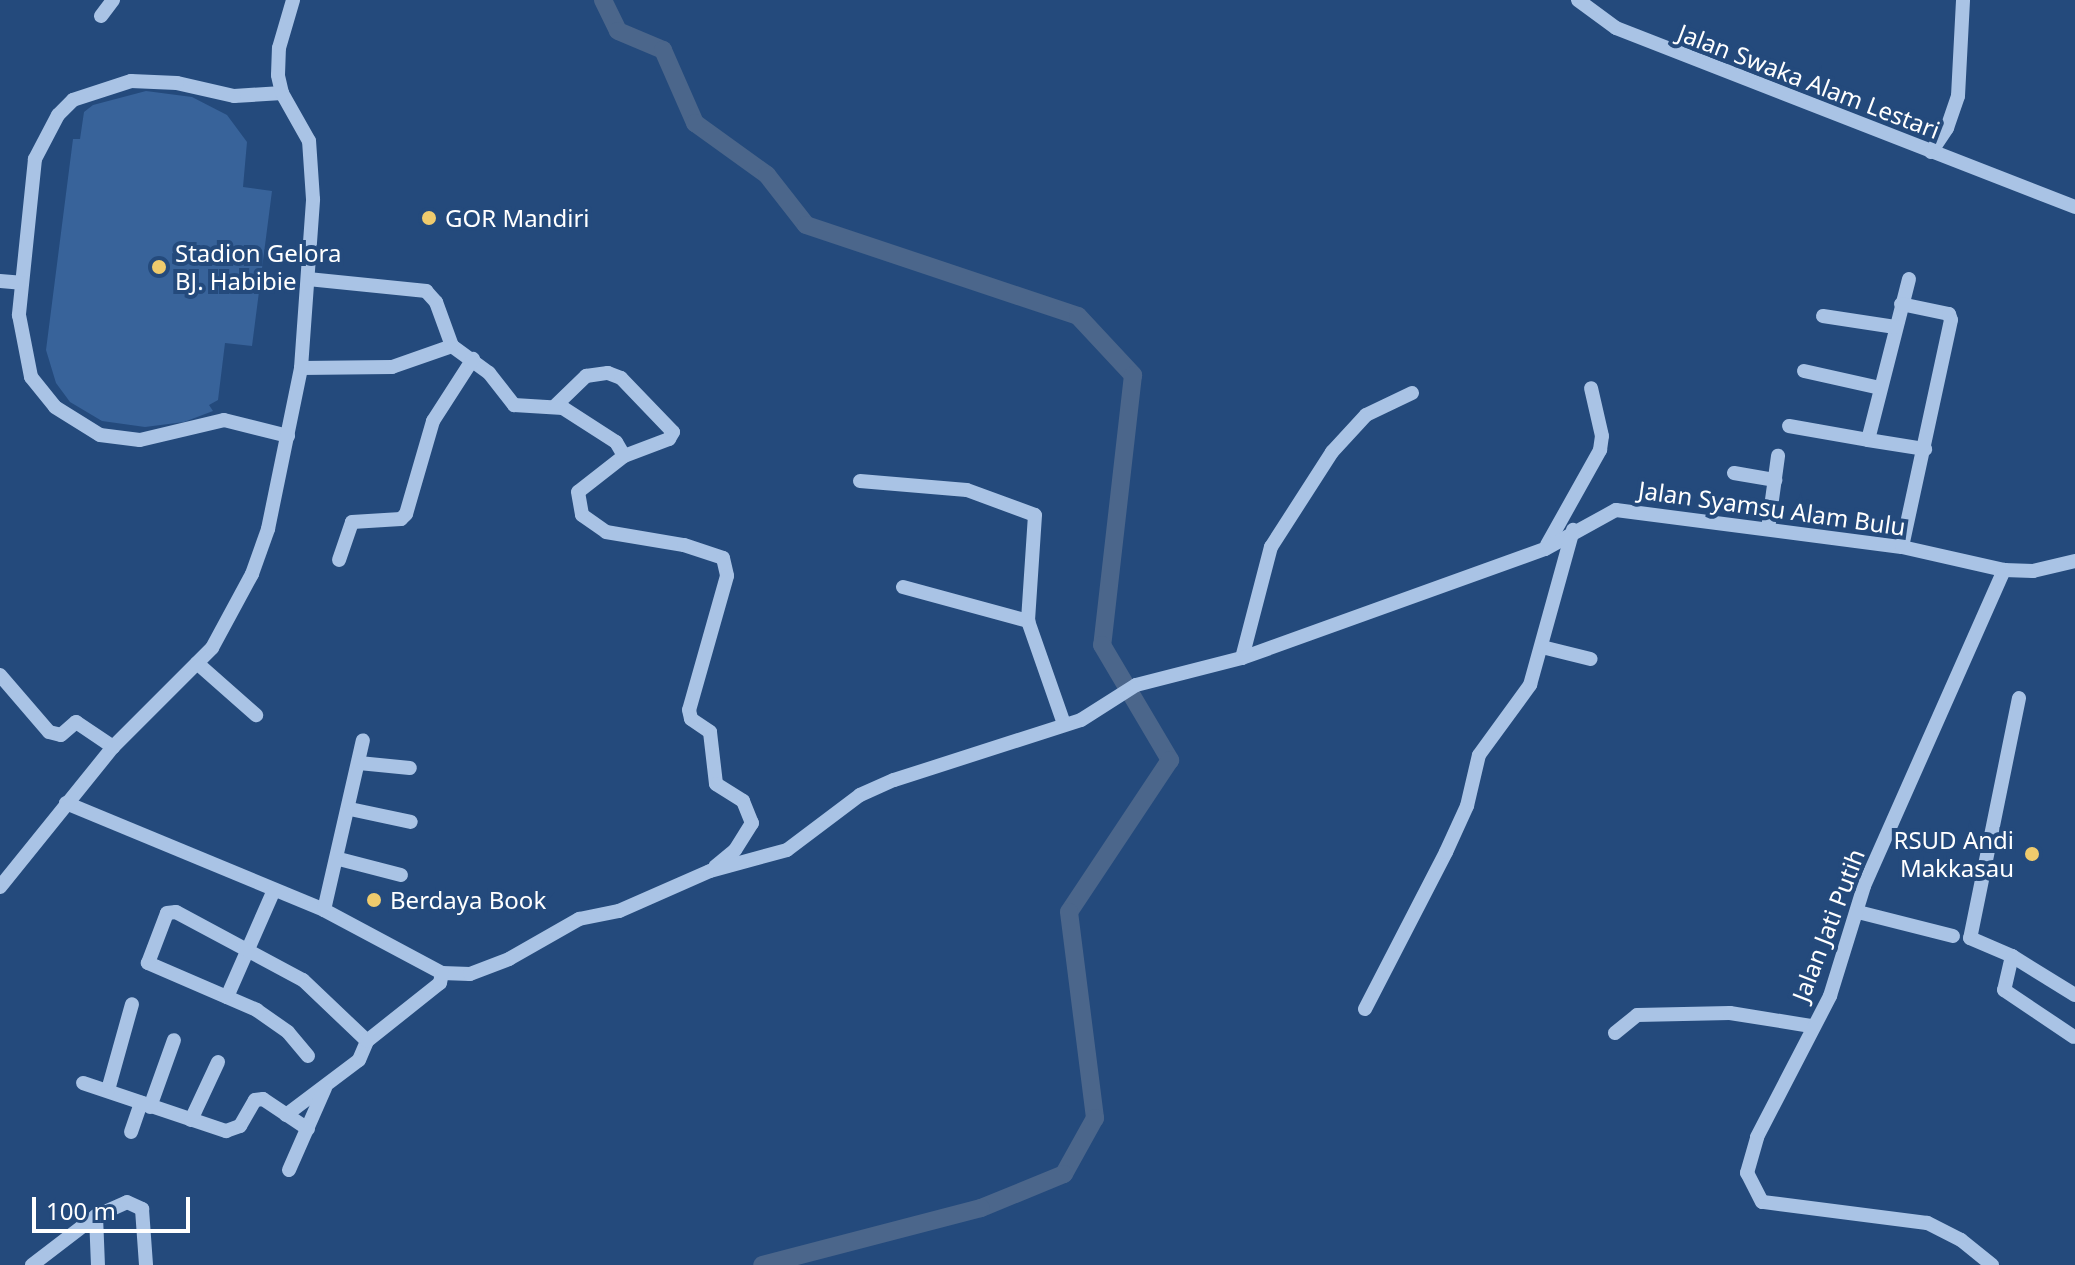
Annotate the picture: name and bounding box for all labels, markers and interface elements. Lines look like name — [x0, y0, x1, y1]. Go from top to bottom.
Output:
street label: Jalan Swaka Alam Lestari — [1674, 18, 1944, 144]
place label: GOR Mandiri — [445, 204, 590, 232]
marker: GOR Mandiri — [420, 209, 438, 227]
place label: Stadion Gelora BJ. Habibie — [175, 239, 341, 295]
marker: Stadion Gelora BJ. Habibie — [150, 258, 168, 276]
street label: Jalan Syamsu Alam Bulu — [1636, 475, 1908, 541]
place label: RSUD Andi Makkasau — [1893, 826, 2014, 882]
marker: RSUD Andi Makkasau — [2021, 843, 2043, 865]
street label: Jalan Jati Putih — [1786, 845, 1870, 1005]
place label: Berdaya Book — [390, 886, 546, 914]
marker: Berdaya Book — [365, 891, 383, 909]
scale bar — [36, 1181, 194, 1231]
text: 100 m — [46, 1194, 116, 1227]

